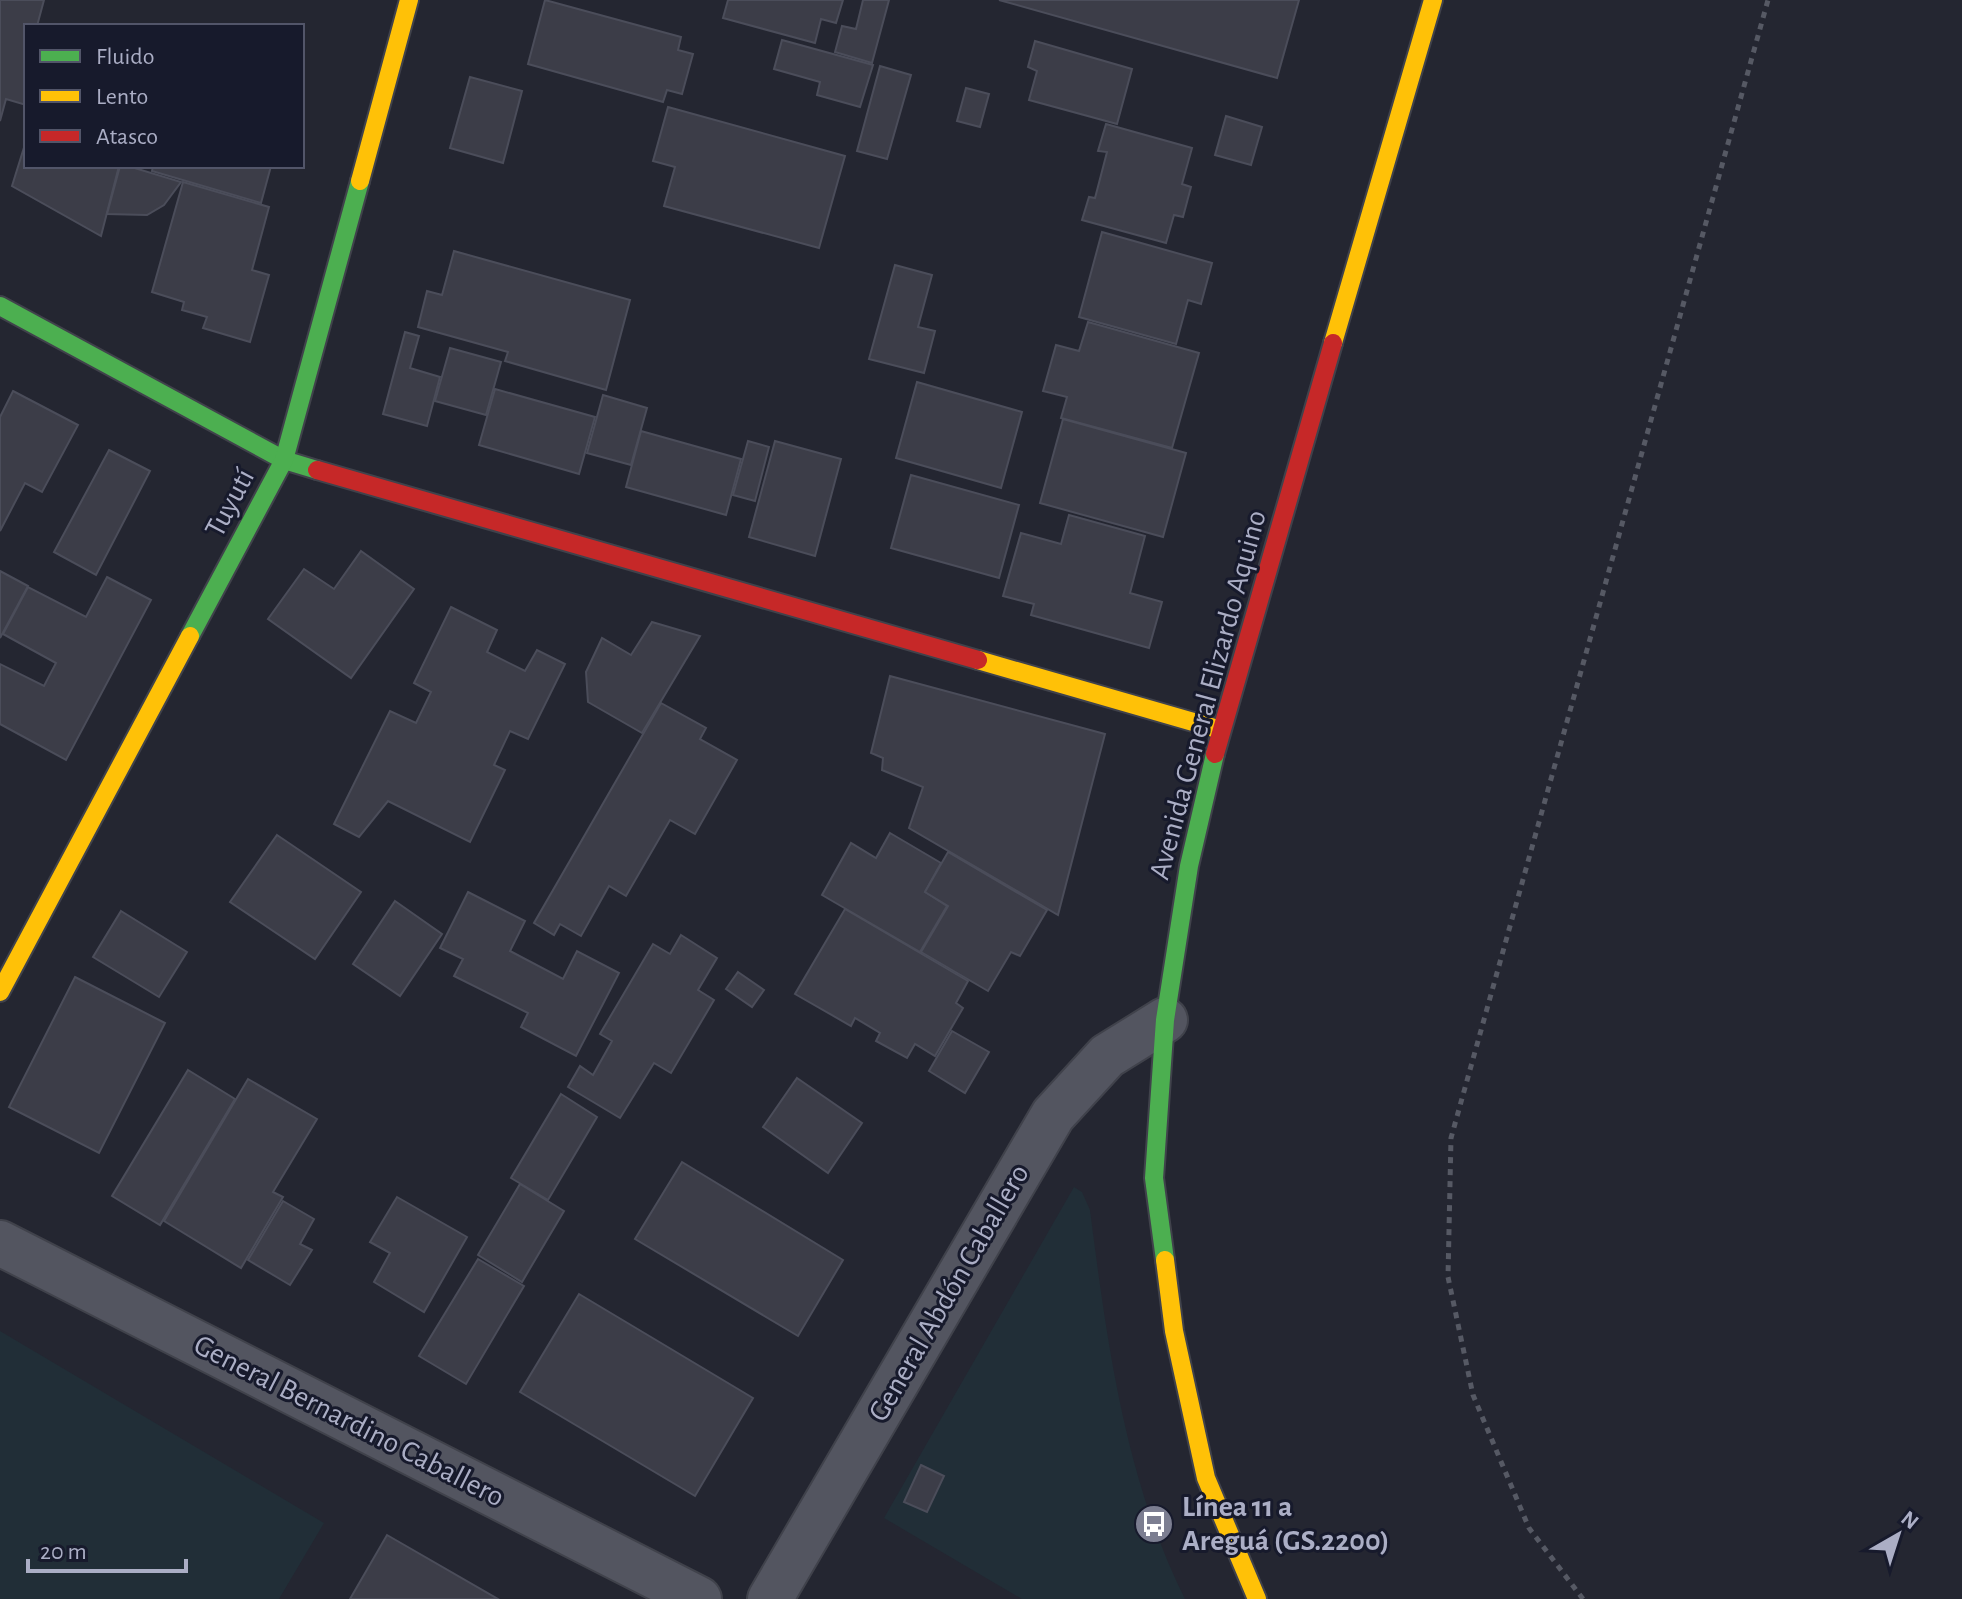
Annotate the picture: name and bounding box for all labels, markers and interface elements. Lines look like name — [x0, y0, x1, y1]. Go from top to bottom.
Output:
legend — [24, 24, 304, 168]
text: Fluido — [96, 45, 155, 69]
text: Lento — [96, 85, 148, 109]
text: Atasco — [96, 125, 158, 149]
street label: Tuyutí — [200, 463, 261, 542]
street label: Avenida General Elizardo Aquino — [1144, 507, 1272, 883]
street label: General Abdón Caballero — [863, 1159, 1035, 1427]
street label: General Bernardino Caballero — [189, 1330, 509, 1512]
place label: Línea 11 a Areguá (GS.2200) — [1182, 1492, 1390, 1556]
north arrow — [1858, 1495, 1938, 1575]
bus stop icon: Línea 11 a Areguá (GS.2200) — [1133, 1503, 1175, 1545]
text: N — [1897, 1507, 1923, 1534]
scale bar — [28, 1523, 186, 1573]
text: 20 m — [40, 1540, 87, 1564]

